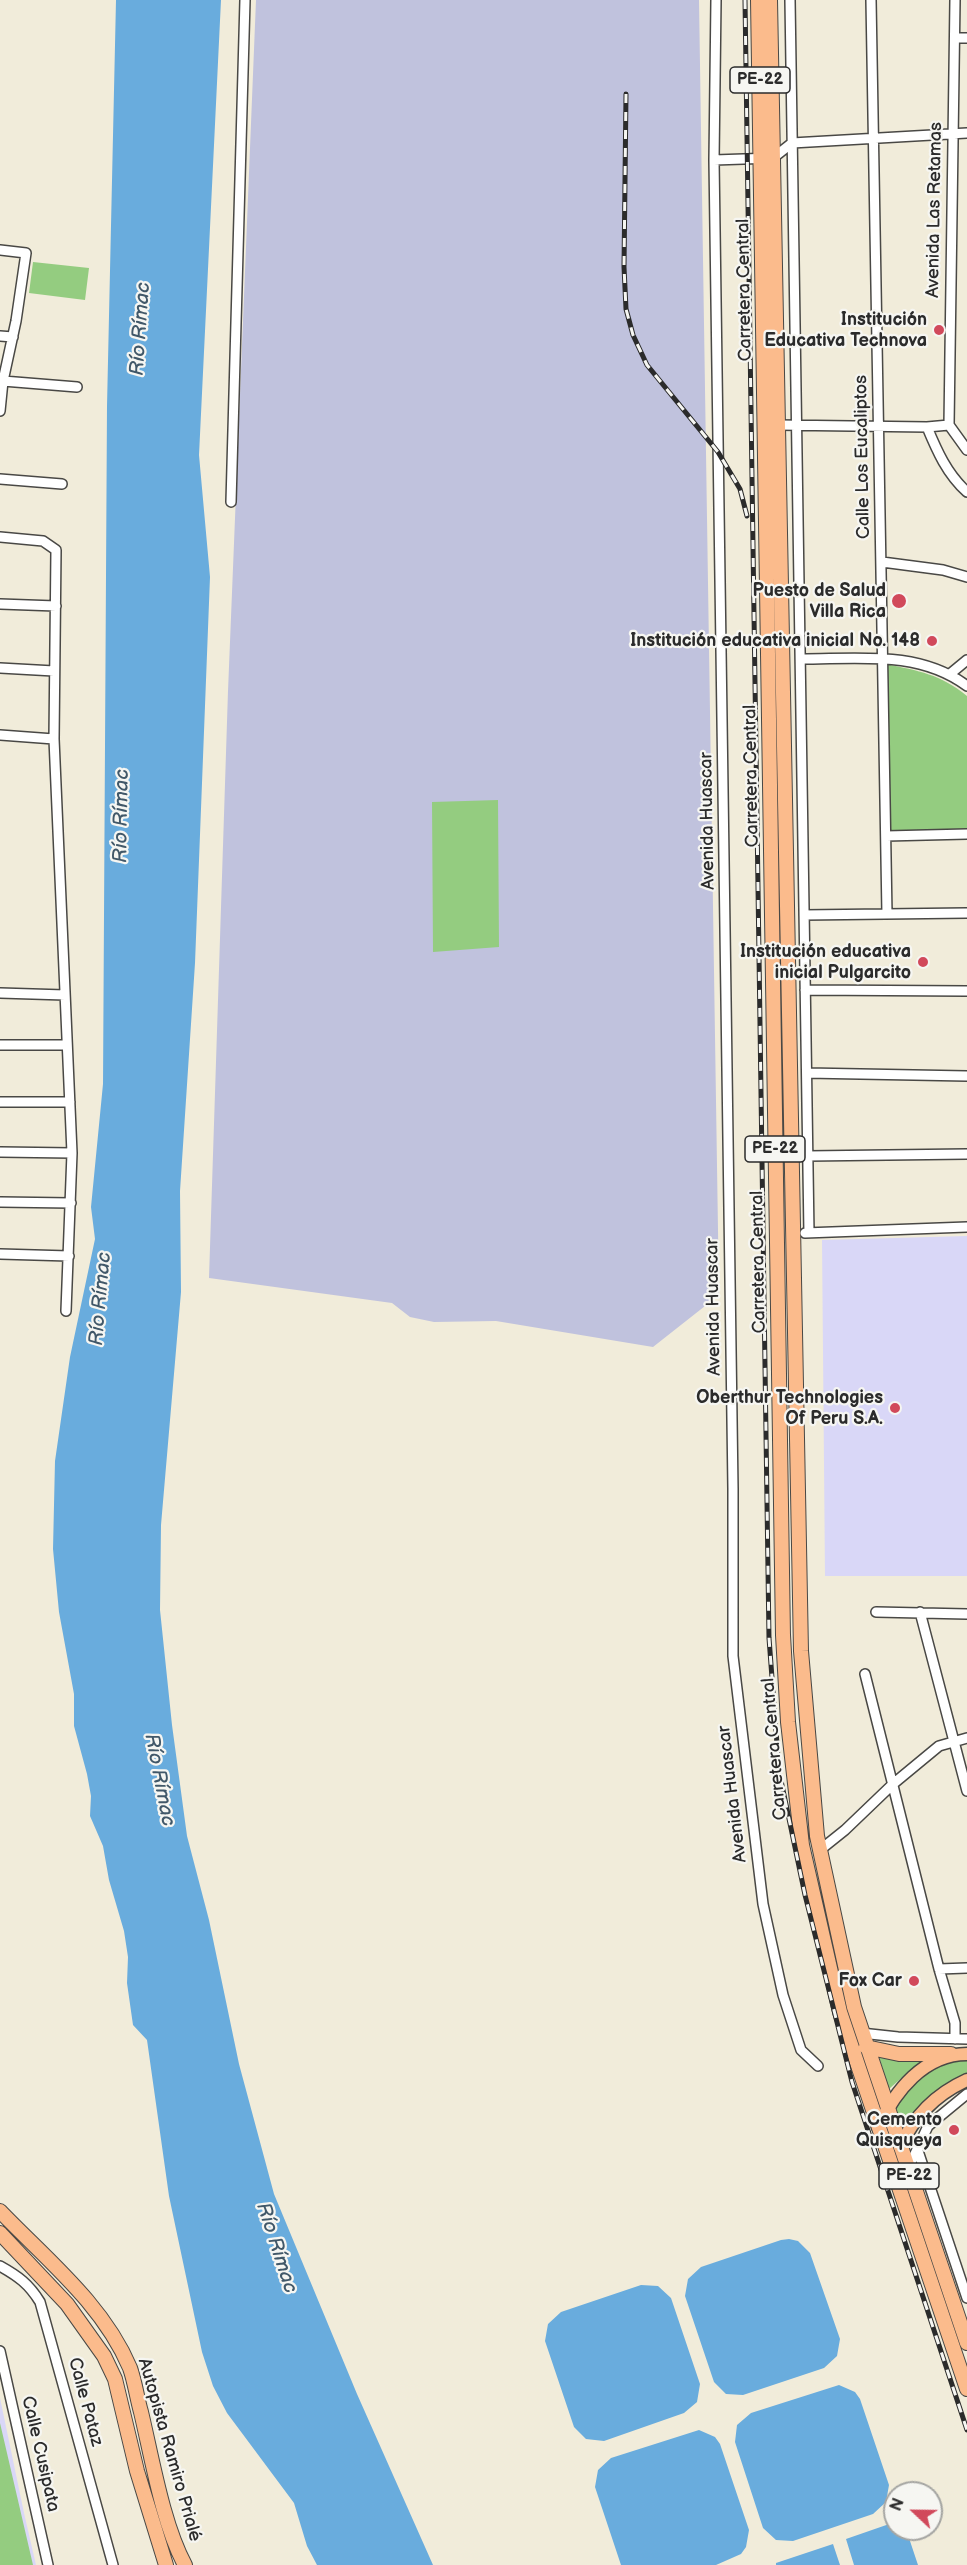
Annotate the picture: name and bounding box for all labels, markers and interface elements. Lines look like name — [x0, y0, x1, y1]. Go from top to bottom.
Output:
road number: PE-22 — [730, 67, 790, 93]
street label: Avenida Las Retamas — [923, 122, 947, 298]
street label: Carretera Central — [733, 219, 757, 361]
water label: Río Rímac — [126, 281, 156, 377]
place label: Institución Educativa Technova — [764, 309, 927, 352]
marker: Institución Educativa Technova — [932, 323, 946, 337]
street label: Calle Los Eucaliptos — [851, 375, 875, 539]
place label: Puesto de Salud Villa Rica — [752, 580, 886, 622]
marker: Puesto de Salud Villa Rica — [890, 592, 908, 610]
place label: Institución educativa inicial No. 148 — [630, 630, 920, 652]
marker: Institución educativa inicial No. 148 — [925, 634, 939, 648]
street label: Carretera Central — [740, 705, 764, 847]
street label: Avenida Huascar — [696, 752, 720, 890]
water label: Río Rímac — [109, 769, 135, 863]
place label: Institución educativa inicial Pulgarcito — [740, 941, 911, 984]
marker: Institución educativa inicial Pulgarcito — [916, 955, 930, 969]
road number: PE-22 — [745, 1136, 805, 1162]
street label: Carretera Central — [747, 1191, 771, 1333]
street label: Avenida Huascar — [702, 1238, 726, 1376]
water label: Río Rímac — [85, 1251, 117, 1347]
place label: Oberthur Technologies Of Peru S.A. — [696, 1387, 883, 1430]
marker: Oberthur Technologies Of Peru S.A. — [888, 1401, 902, 1415]
street label: Carretera Central — [758, 1677, 792, 1821]
street label: Avenida Huascar — [714, 1724, 752, 1864]
water label: Río Rímac — [138, 1732, 180, 1828]
place label: Fox Car — [838, 1970, 902, 1992]
marker: Fox Car — [907, 1974, 921, 1988]
place label: Cemento Quisqueya — [856, 2109, 942, 2152]
marker: Cemento Quisqueya — [947, 2123, 961, 2137]
road number: PE-22 — [879, 2163, 939, 2189]
water label: Río Rímac — [250, 2200, 302, 2296]
street label: Calle Pataz — [63, 2355, 107, 2449]
street label: Autopista Ramiro Prialé — [132, 2356, 206, 2544]
street label: Calle Cusipata — [16, 2394, 64, 2514]
north arrow — [883, 2481, 943, 2541]
text: N — [887, 2496, 909, 2514]

